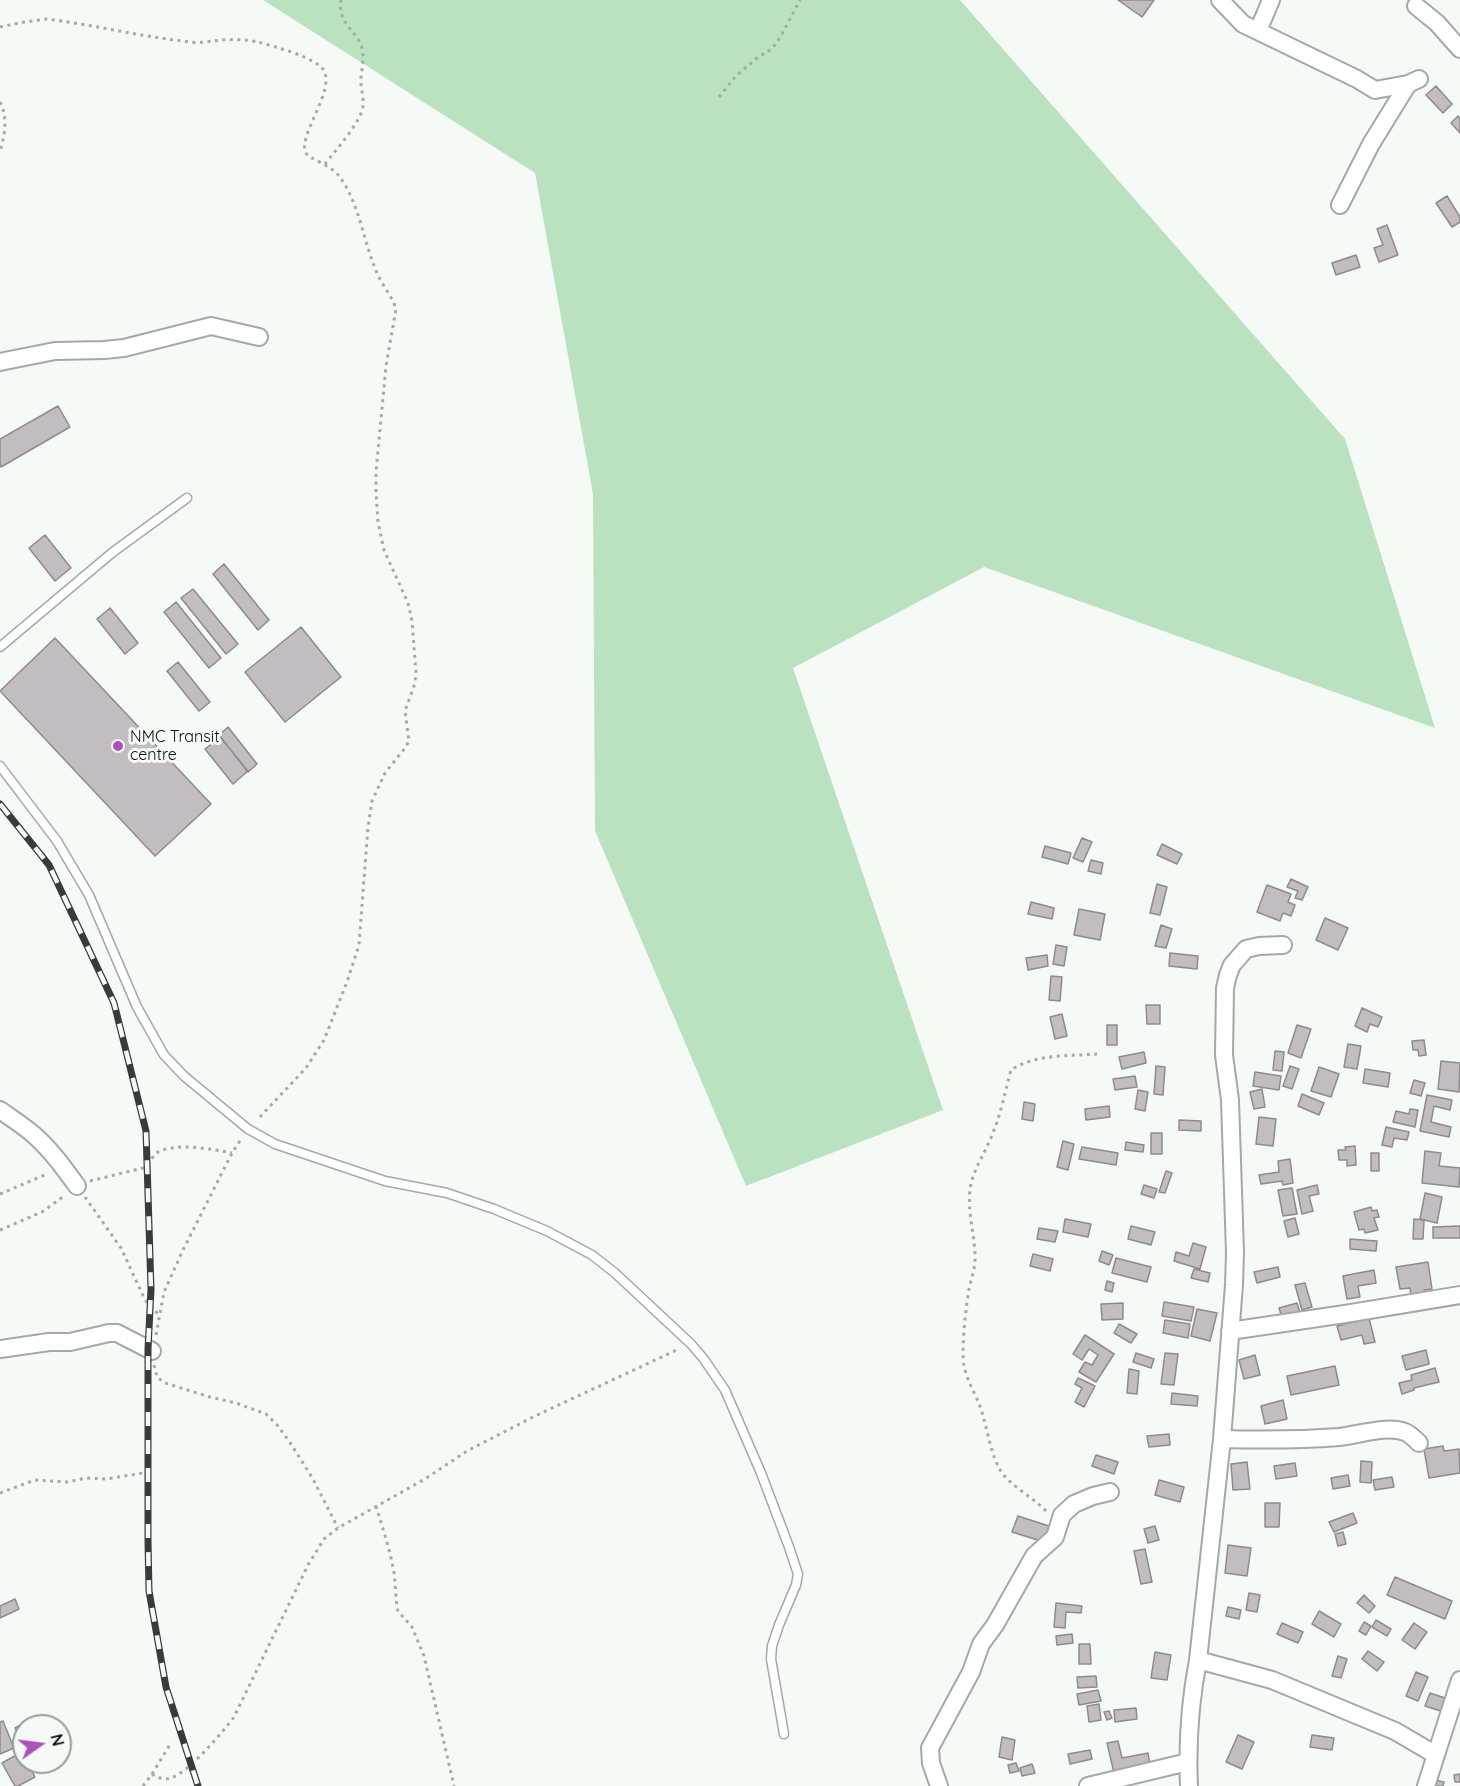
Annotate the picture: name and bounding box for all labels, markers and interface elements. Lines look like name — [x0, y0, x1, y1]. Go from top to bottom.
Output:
place label: NMC Transit centre — [130, 727, 220, 765]
marker: NMC Transit centre — [111, 739, 125, 753]
north arrow — [12, 1714, 72, 1774]
text: N — [46, 1732, 69, 1748]

